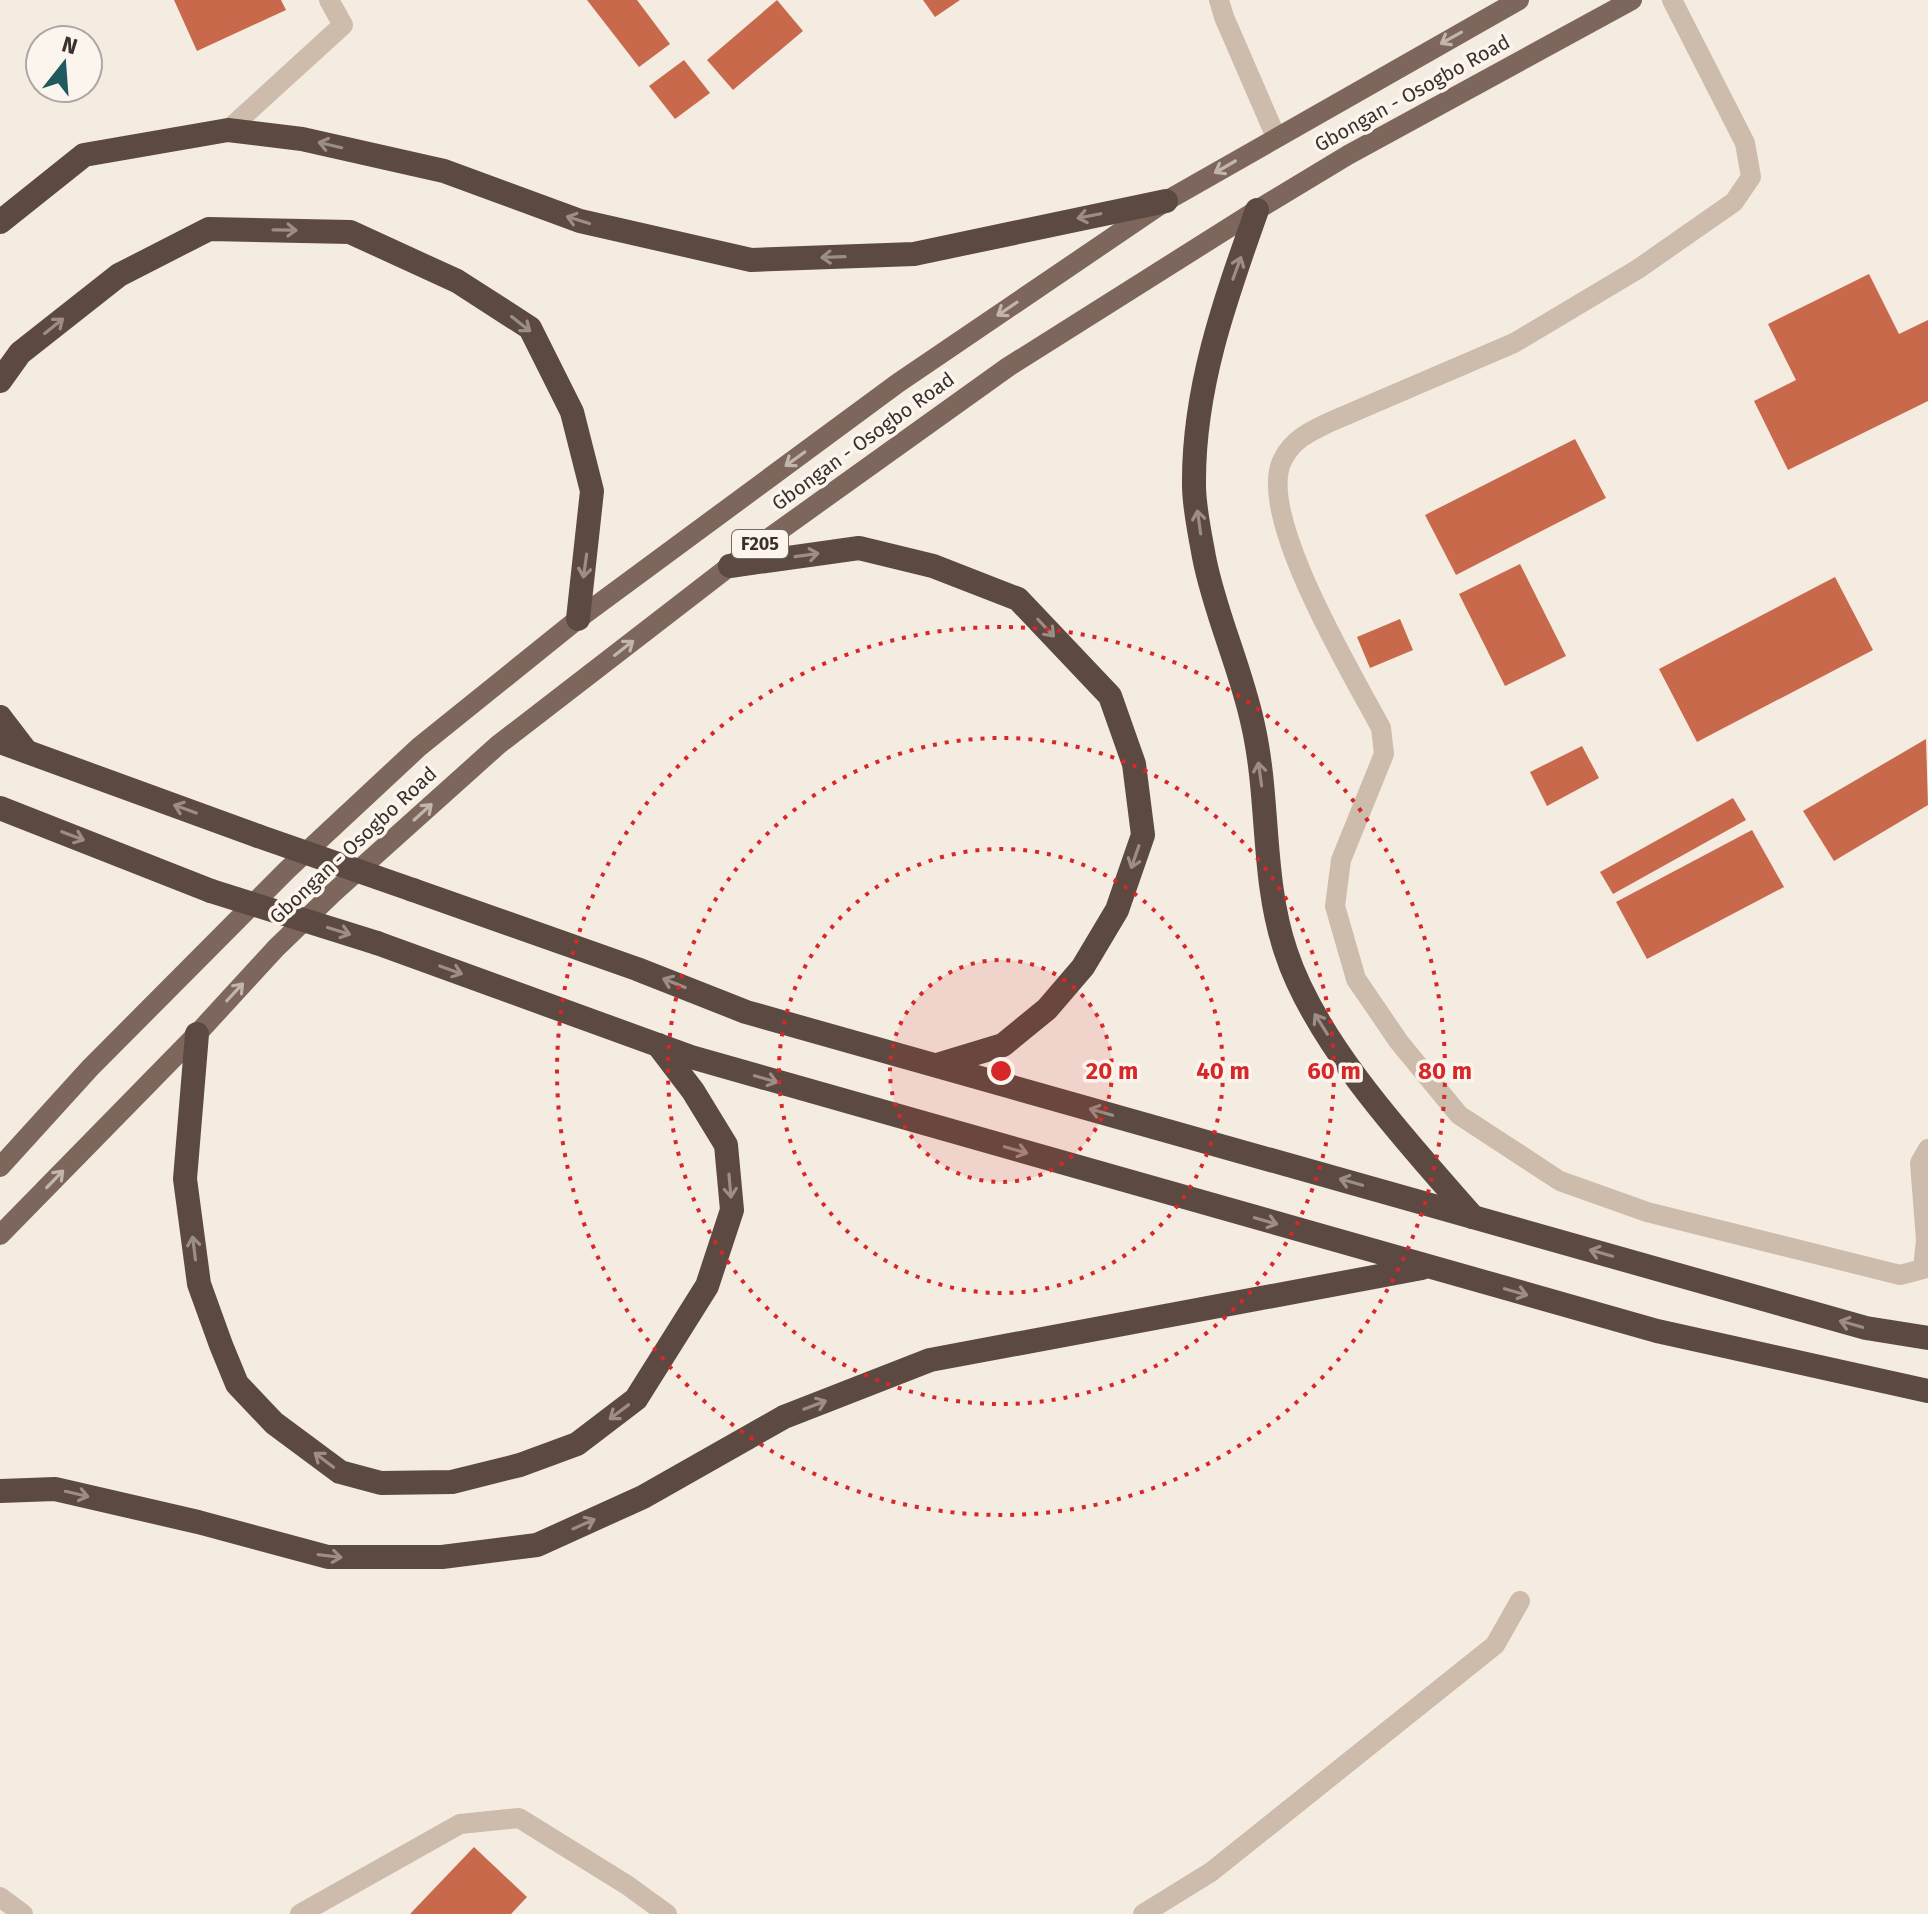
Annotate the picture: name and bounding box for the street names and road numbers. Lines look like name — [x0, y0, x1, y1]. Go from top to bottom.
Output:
street label: Gbongan - Osogbo Road — [1310, 29, 1514, 157]
street label: Gbongan - Osogbo Road — [767, 367, 959, 515]
road number: F205 — [732, 530, 788, 558]
street label: Gbongan - Osogbo Road — [265, 761, 441, 929]

